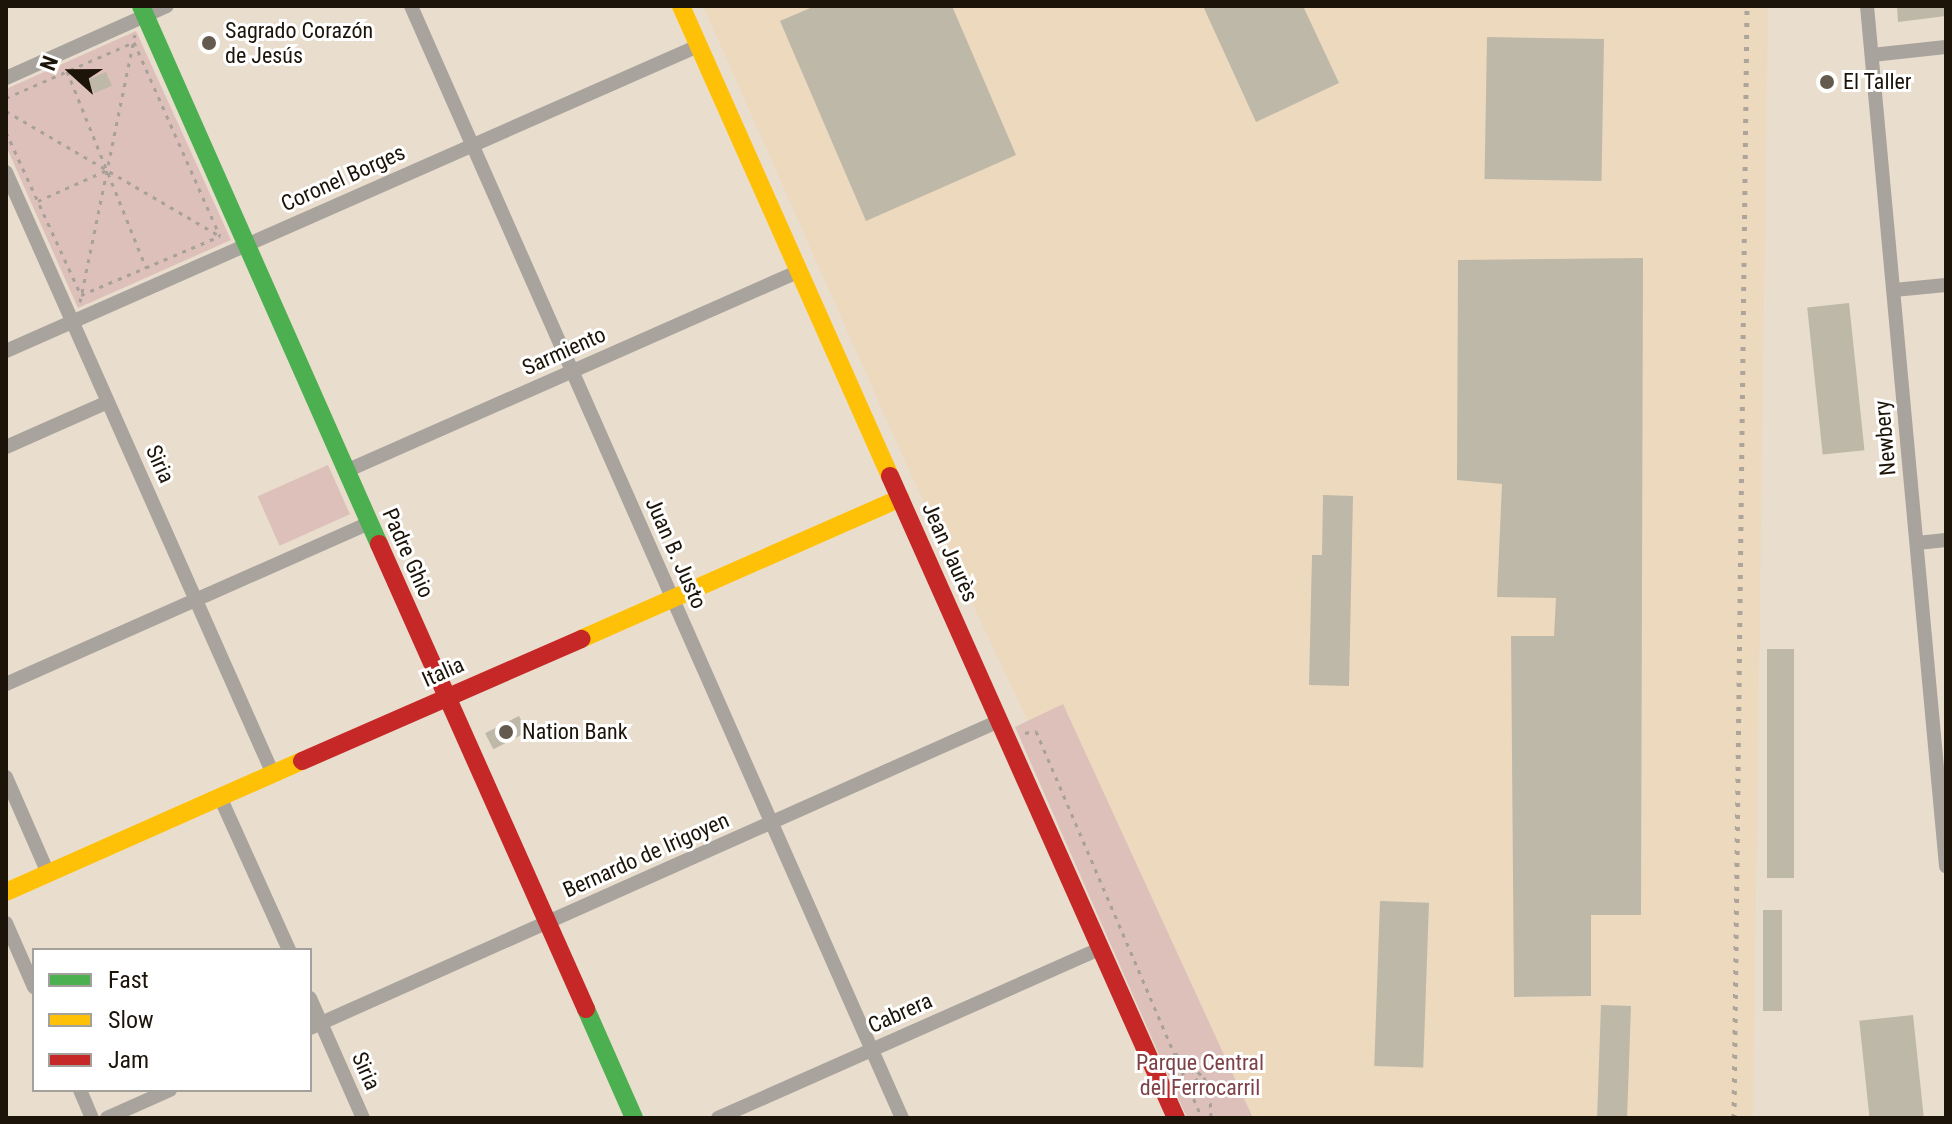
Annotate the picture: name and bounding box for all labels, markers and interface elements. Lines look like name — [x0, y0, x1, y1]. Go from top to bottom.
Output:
place label: Sagrado Corazón de Jesús — [225, 17, 373, 68]
north arrow — [32, 32, 112, 112]
marker: Sagrado Corazón de Jesús — [200, 34, 218, 52]
text: N — [35, 52, 63, 74]
place label: El Taller — [1843, 69, 1912, 95]
marker: El Taller — [1818, 73, 1836, 91]
street label: Coronel Borges — [277, 139, 409, 217]
street label: Sarmiento — [518, 321, 610, 381]
street label: Newbery — [1869, 399, 1901, 477]
street label: Siria — [140, 441, 180, 487]
street label: Juan B. Justo — [640, 493, 712, 613]
street label: Jean Jaurès — [916, 498, 984, 606]
street label: Padre Ghio — [377, 504, 439, 602]
street label: Italia — [418, 651, 468, 693]
place label: Nation Bank — [522, 719, 628, 745]
marker: Nation Bank — [497, 723, 515, 741]
street label: Bernardo de Irigoyen — [559, 807, 733, 903]
legend — [32, 948, 312, 1092]
text: Fast — [108, 966, 149, 994]
street label: Cabrera — [864, 987, 936, 1039]
text: Slow — [108, 1006, 154, 1034]
text: Jam — [108, 1046, 149, 1074]
street label: Siria — [346, 1048, 386, 1094]
park label: Parque Central del Ferrocarril — [1136, 1049, 1264, 1100]

